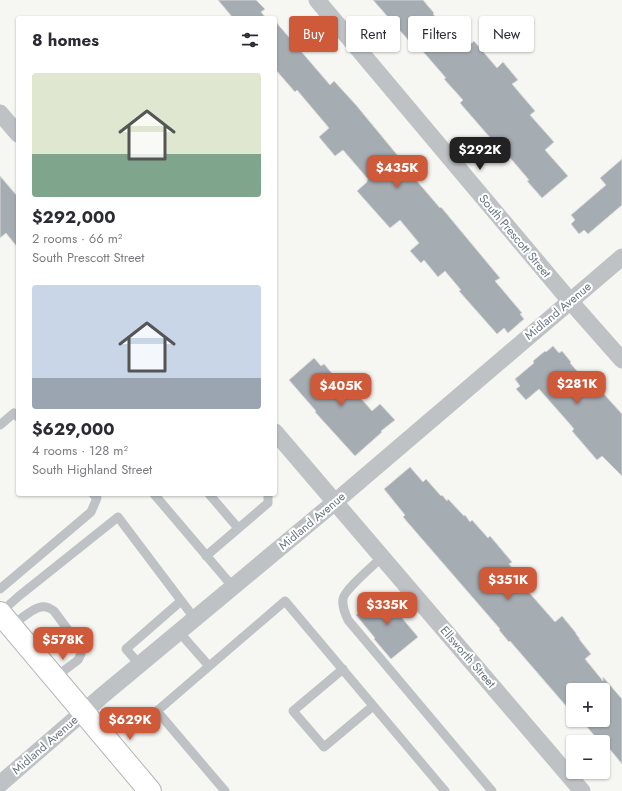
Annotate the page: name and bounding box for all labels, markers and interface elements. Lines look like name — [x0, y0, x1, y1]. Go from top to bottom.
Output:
chip: Buy — [289, 16, 338, 52]
chip: Rent — [346, 16, 400, 52]
chip: Filters — [408, 16, 471, 52]
chip: New — [479, 16, 534, 52]
text: 8 homes — [32, 28, 99, 52]
icon: filters — [239, 29, 261, 51]
icon: home — [111, 99, 183, 171]
pin: $292K — [452, 137, 508, 171]
text: $292K — [459, 140, 501, 159]
pin: $435K — [369, 155, 425, 189]
text: $435K — [376, 158, 418, 177]
street label: South Prescott Street — [475, 190, 555, 282]
text: $292,000 — [32, 205, 116, 229]
text: 2 rooms · 66 m² — [32, 229, 122, 248]
text: South Prescott Street — [32, 248, 144, 267]
street label: Midland Avenue — [521, 278, 595, 344]
icon: home — [111, 311, 183, 383]
pin: $281K — [549, 371, 605, 405]
pin: $405K — [313, 373, 369, 407]
text: $281K — [557, 374, 597, 393]
text: $405K — [319, 376, 363, 395]
text: $629,000 — [32, 417, 115, 441]
text: 4 rooms · 128 m² — [32, 441, 128, 460]
text: South Highland Street — [32, 460, 152, 479]
street label: Midland Avenue — [275, 488, 349, 554]
pin: $351K — [480, 567, 536, 601]
text: $351K — [488, 570, 528, 589]
pin: $335K — [359, 592, 415, 626]
text: $335K — [366, 595, 408, 614]
street label: Ellsworth Street — [436, 622, 500, 692]
pin: $578K — [35, 627, 91, 661]
text: $578K — [42, 630, 84, 649]
map controls — [566, 683, 610, 779]
button: + — [566, 683, 610, 727]
pin: $629K — [102, 707, 158, 741]
text: $629K — [108, 710, 152, 729]
street label: Midland Avenue — [8, 711, 82, 779]
button: − — [566, 735, 610, 779]

